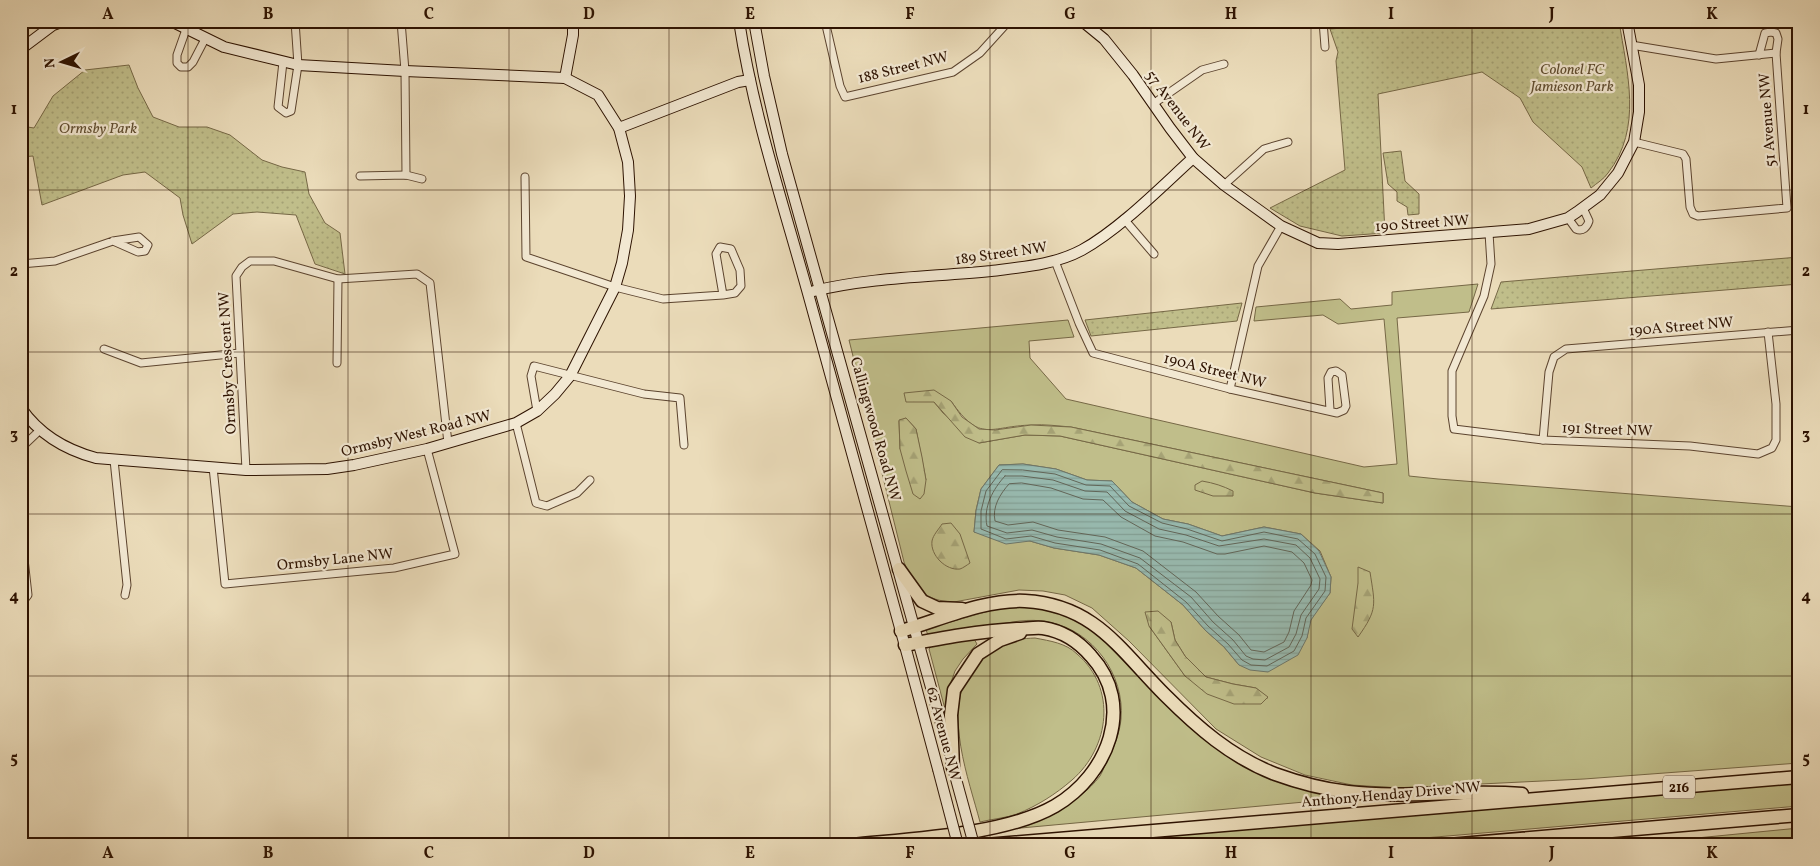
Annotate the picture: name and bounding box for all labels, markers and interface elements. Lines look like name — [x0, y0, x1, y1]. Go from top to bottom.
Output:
text: A — [102, 4, 114, 26]
text: B — [263, 4, 274, 26]
text: C — [424, 4, 434, 26]
text: D — [583, 4, 595, 26]
text: E — [745, 4, 755, 26]
text: F — [905, 4, 915, 26]
text: G — [1064, 4, 1076, 26]
text: H — [1225, 4, 1237, 26]
text: I — [1388, 4, 1394, 26]
text: J — [1548, 4, 1555, 26]
text: K — [1706, 4, 1718, 26]
north arrow — [38, 38, 88, 88]
street label: 188 Street NW — [856, 47, 951, 90]
text: N — [41, 57, 60, 69]
park label: Colonel FC Jamieson Park — [1528, 60, 1614, 98]
street label: 57 Avenue NW — [1140, 66, 1214, 155]
street label: 51 Avenue NW — [1755, 72, 1782, 168]
text: 1 — [11, 99, 17, 121]
text: 1 — [1803, 99, 1809, 121]
park label: Ormsby Park — [59, 119, 137, 140]
street label: 190 Street NW — [1374, 211, 1470, 238]
street label: 189 Street NW — [954, 238, 1049, 271]
text: 2 — [10, 261, 18, 283]
text: 2 — [1802, 261, 1810, 283]
street label: Ormsby Crescent NW — [214, 291, 243, 435]
street label: 190A Street NW — [1628, 312, 1734, 343]
street label: 190A Street NW — [1161, 349, 1268, 394]
street label: Callingwood Road NW — [844, 355, 905, 504]
street label: Ormsby West Road NW — [339, 406, 494, 463]
street label: 191 Street NW — [1561, 418, 1653, 443]
text: 3 — [10, 424, 18, 446]
text: 3 — [1802, 424, 1810, 446]
street label: Ormsby Lane NW — [276, 544, 394, 577]
text: 4 — [9, 586, 19, 608]
text: 4 — [1801, 586, 1811, 608]
street label: 62 Avenue NW — [920, 685, 965, 784]
text: 5 — [10, 748, 18, 770]
text: 5 — [1802, 748, 1810, 770]
road number: 216 — [1663, 776, 1695, 799]
street label: Anthony Henday Drive NW — [1301, 777, 1482, 814]
text: A — [102, 843, 114, 865]
text: B — [263, 843, 274, 865]
text: C — [424, 843, 434, 865]
text: D — [583, 843, 595, 865]
text: E — [745, 843, 755, 865]
text: F — [905, 843, 915, 865]
text: G — [1064, 843, 1076, 865]
text: H — [1225, 843, 1237, 865]
text: I — [1388, 843, 1394, 865]
text: J — [1548, 843, 1555, 865]
text: K — [1706, 843, 1718, 865]

